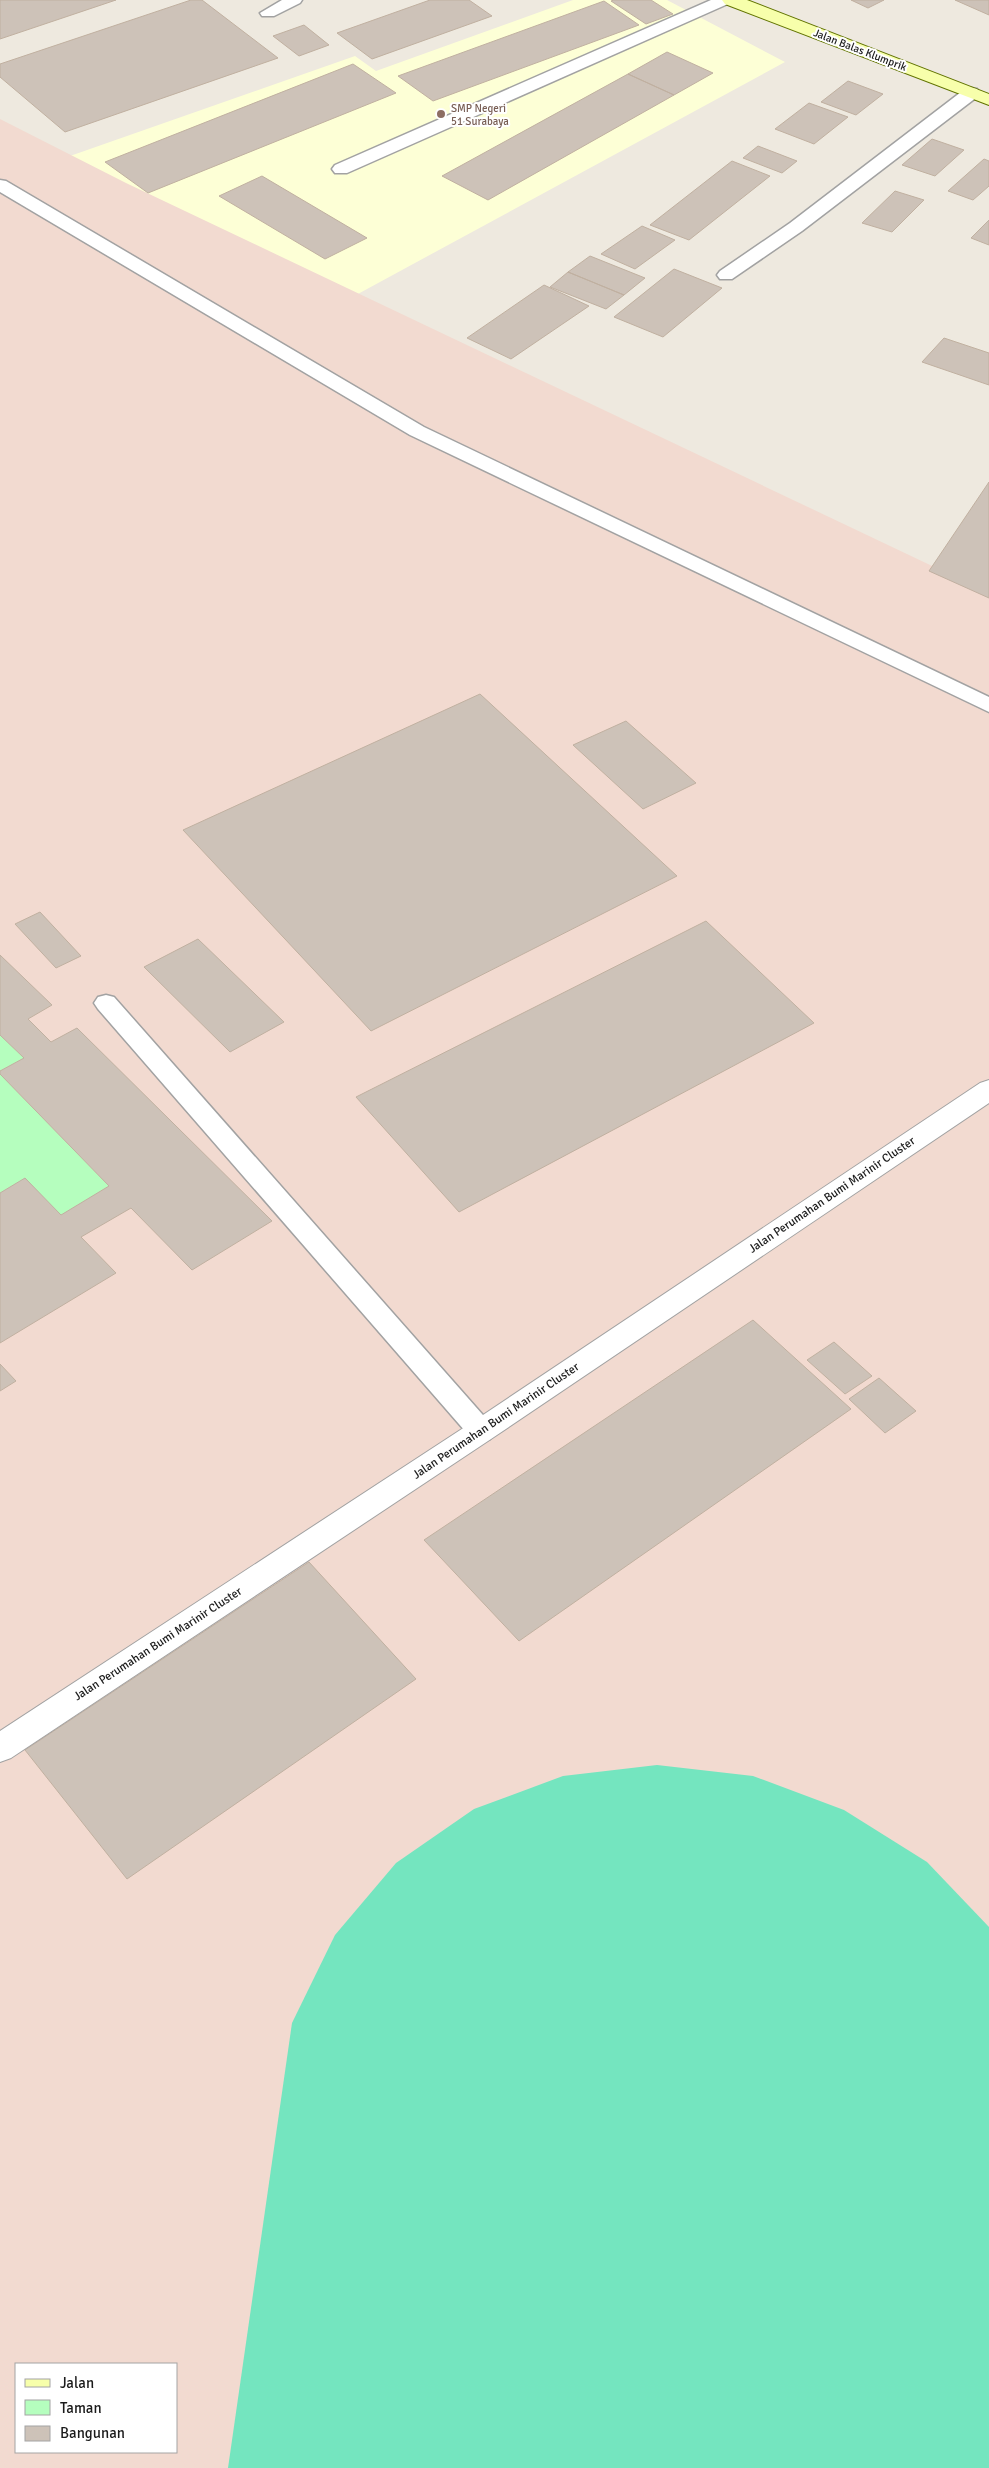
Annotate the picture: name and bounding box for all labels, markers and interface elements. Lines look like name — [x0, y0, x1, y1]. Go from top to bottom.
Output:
street label: Jalan Balas Klumprik — [812, 26, 909, 74]
place label: SMP Negeri 51 Surabaya — [451, 102, 509, 128]
marker: SMP Negeri 51 Surabaya — [435, 108, 447, 120]
street label: Jalan Perumahan Bumi Marinir Cluster — [746, 1133, 919, 1256]
street label: Jalan Perumahan Bumi Marinir Cluster — [410, 1359, 583, 1482]
street label: Jalan Perumahan Bumi Marinir Cluster — [71, 1584, 245, 1704]
legend — [15, 2363, 178, 2453]
text: Jalan — [60, 2374, 94, 2392]
text: Taman — [60, 2399, 102, 2417]
text: Bangunan — [60, 2424, 125, 2442]

